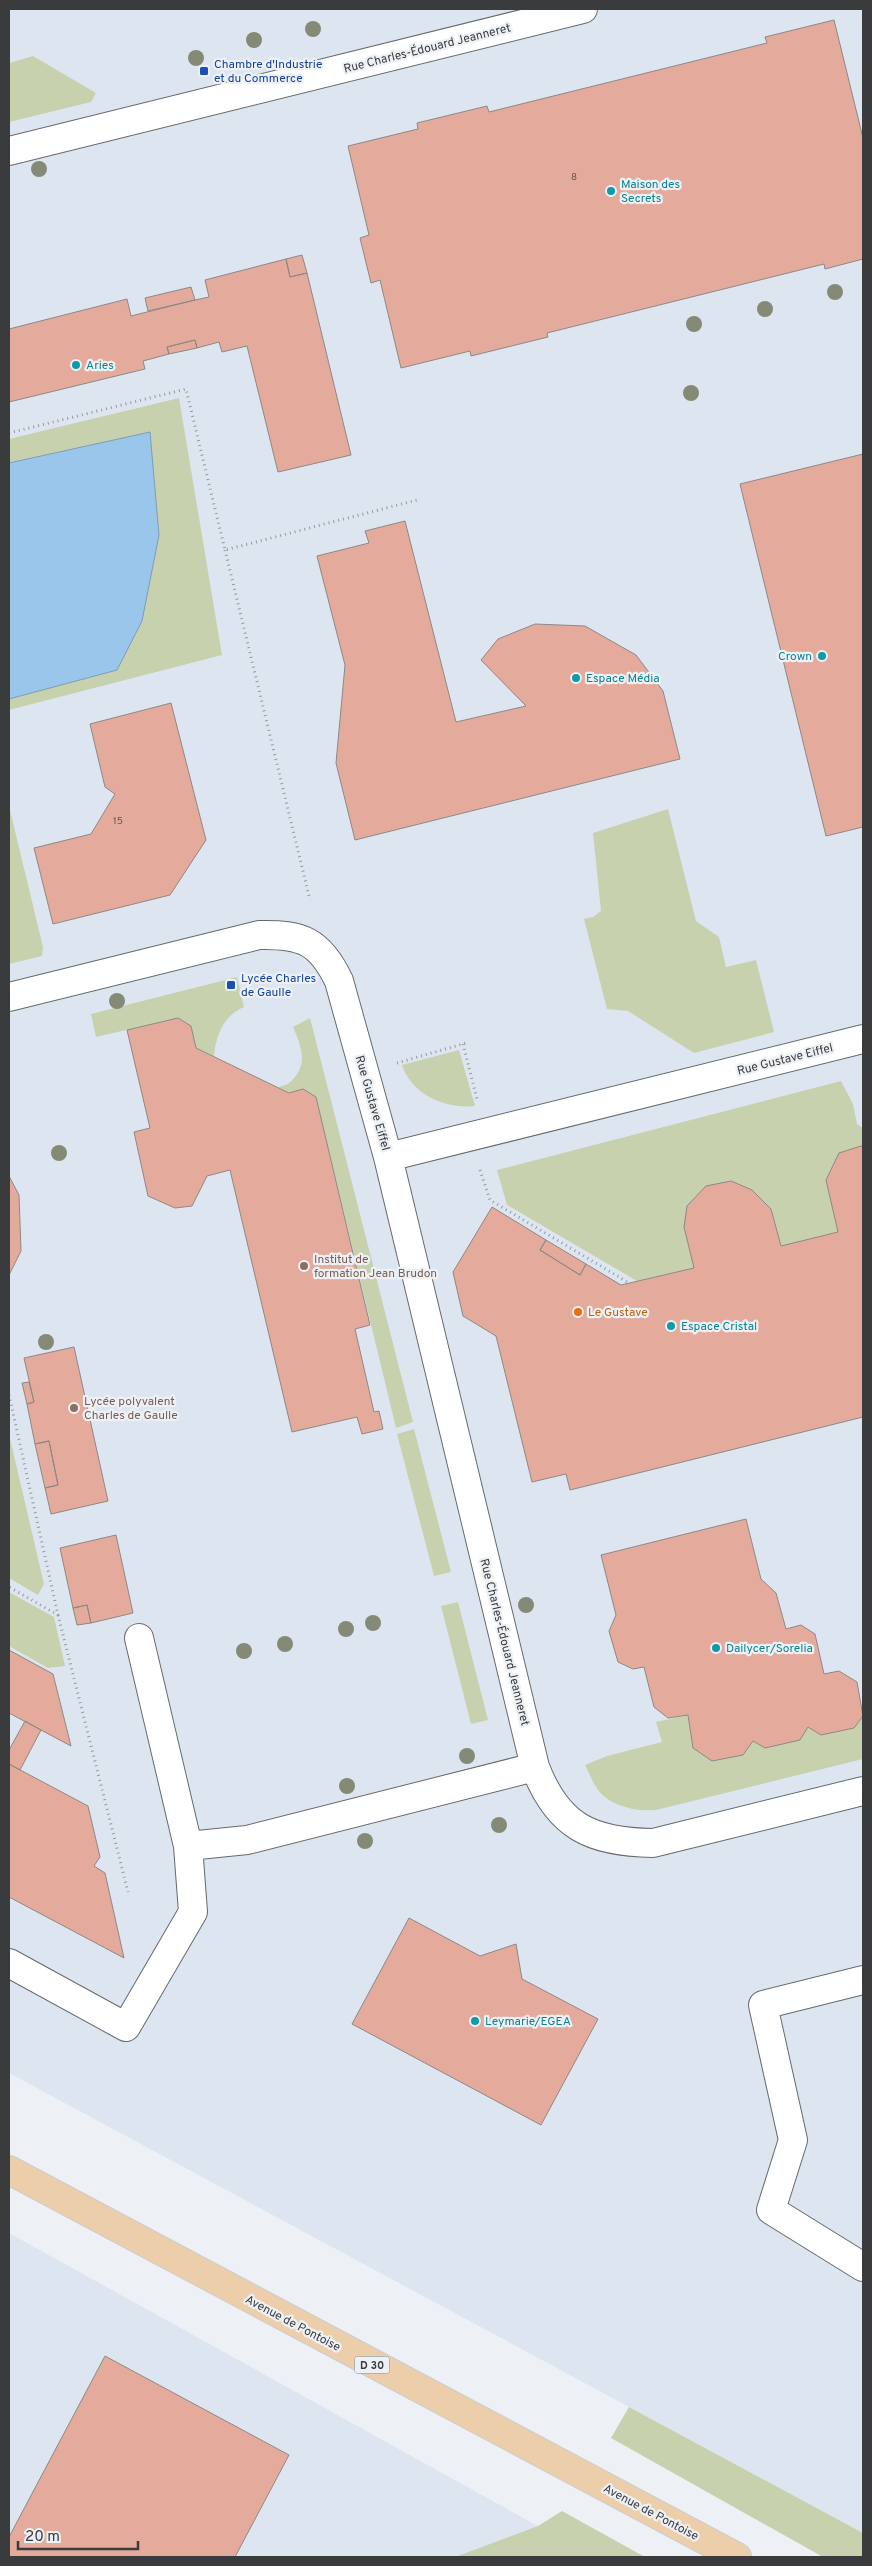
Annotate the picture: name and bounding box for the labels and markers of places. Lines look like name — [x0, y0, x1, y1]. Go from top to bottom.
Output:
place label: Chambre d'Industrie et du Commerce — [214, 57, 322, 87]
marker: Chambre d'Industrie et du Commerce — [198, 65, 210, 77]
place label: Maison des Secrets — [621, 177, 680, 207]
marker: Maison des Secrets — [605, 185, 617, 197]
place label: Aries — [86, 358, 114, 374]
marker: Aries — [70, 359, 82, 371]
place label: Crown — [778, 649, 812, 665]
marker: Crown — [816, 650, 828, 662]
place label: Espace Média — [586, 671, 660, 687]
marker: Espace Média — [570, 672, 582, 684]
place label: Lycée Charles de Gaulle — [241, 971, 316, 1001]
marker: Lycée Charles de Gaulle — [225, 979, 237, 991]
place label: Institut de formation Jean Brudon — [314, 1252, 437, 1282]
marker: Institut de formation Jean Brudon — [298, 1260, 310, 1272]
place label: Le Gustave — [588, 1305, 648, 1321]
marker: Le Gustave — [572, 1306, 584, 1318]
place label: Espace Cristal — [681, 1319, 757, 1335]
marker: Espace Cristal — [665, 1320, 677, 1332]
place label: Lycée polyvalent Charles de Gaulle — [84, 1394, 178, 1424]
marker: Lycée polyvalent Charles de Gaulle — [68, 1402, 80, 1414]
place label: Dailycer/Sorelia — [726, 1641, 813, 1657]
marker: Dailycer/Sorelia — [710, 1642, 722, 1654]
place label: Leymarie/EGEA — [485, 2014, 571, 2030]
marker: Leymarie/EGEA — [469, 2015, 481, 2027]

